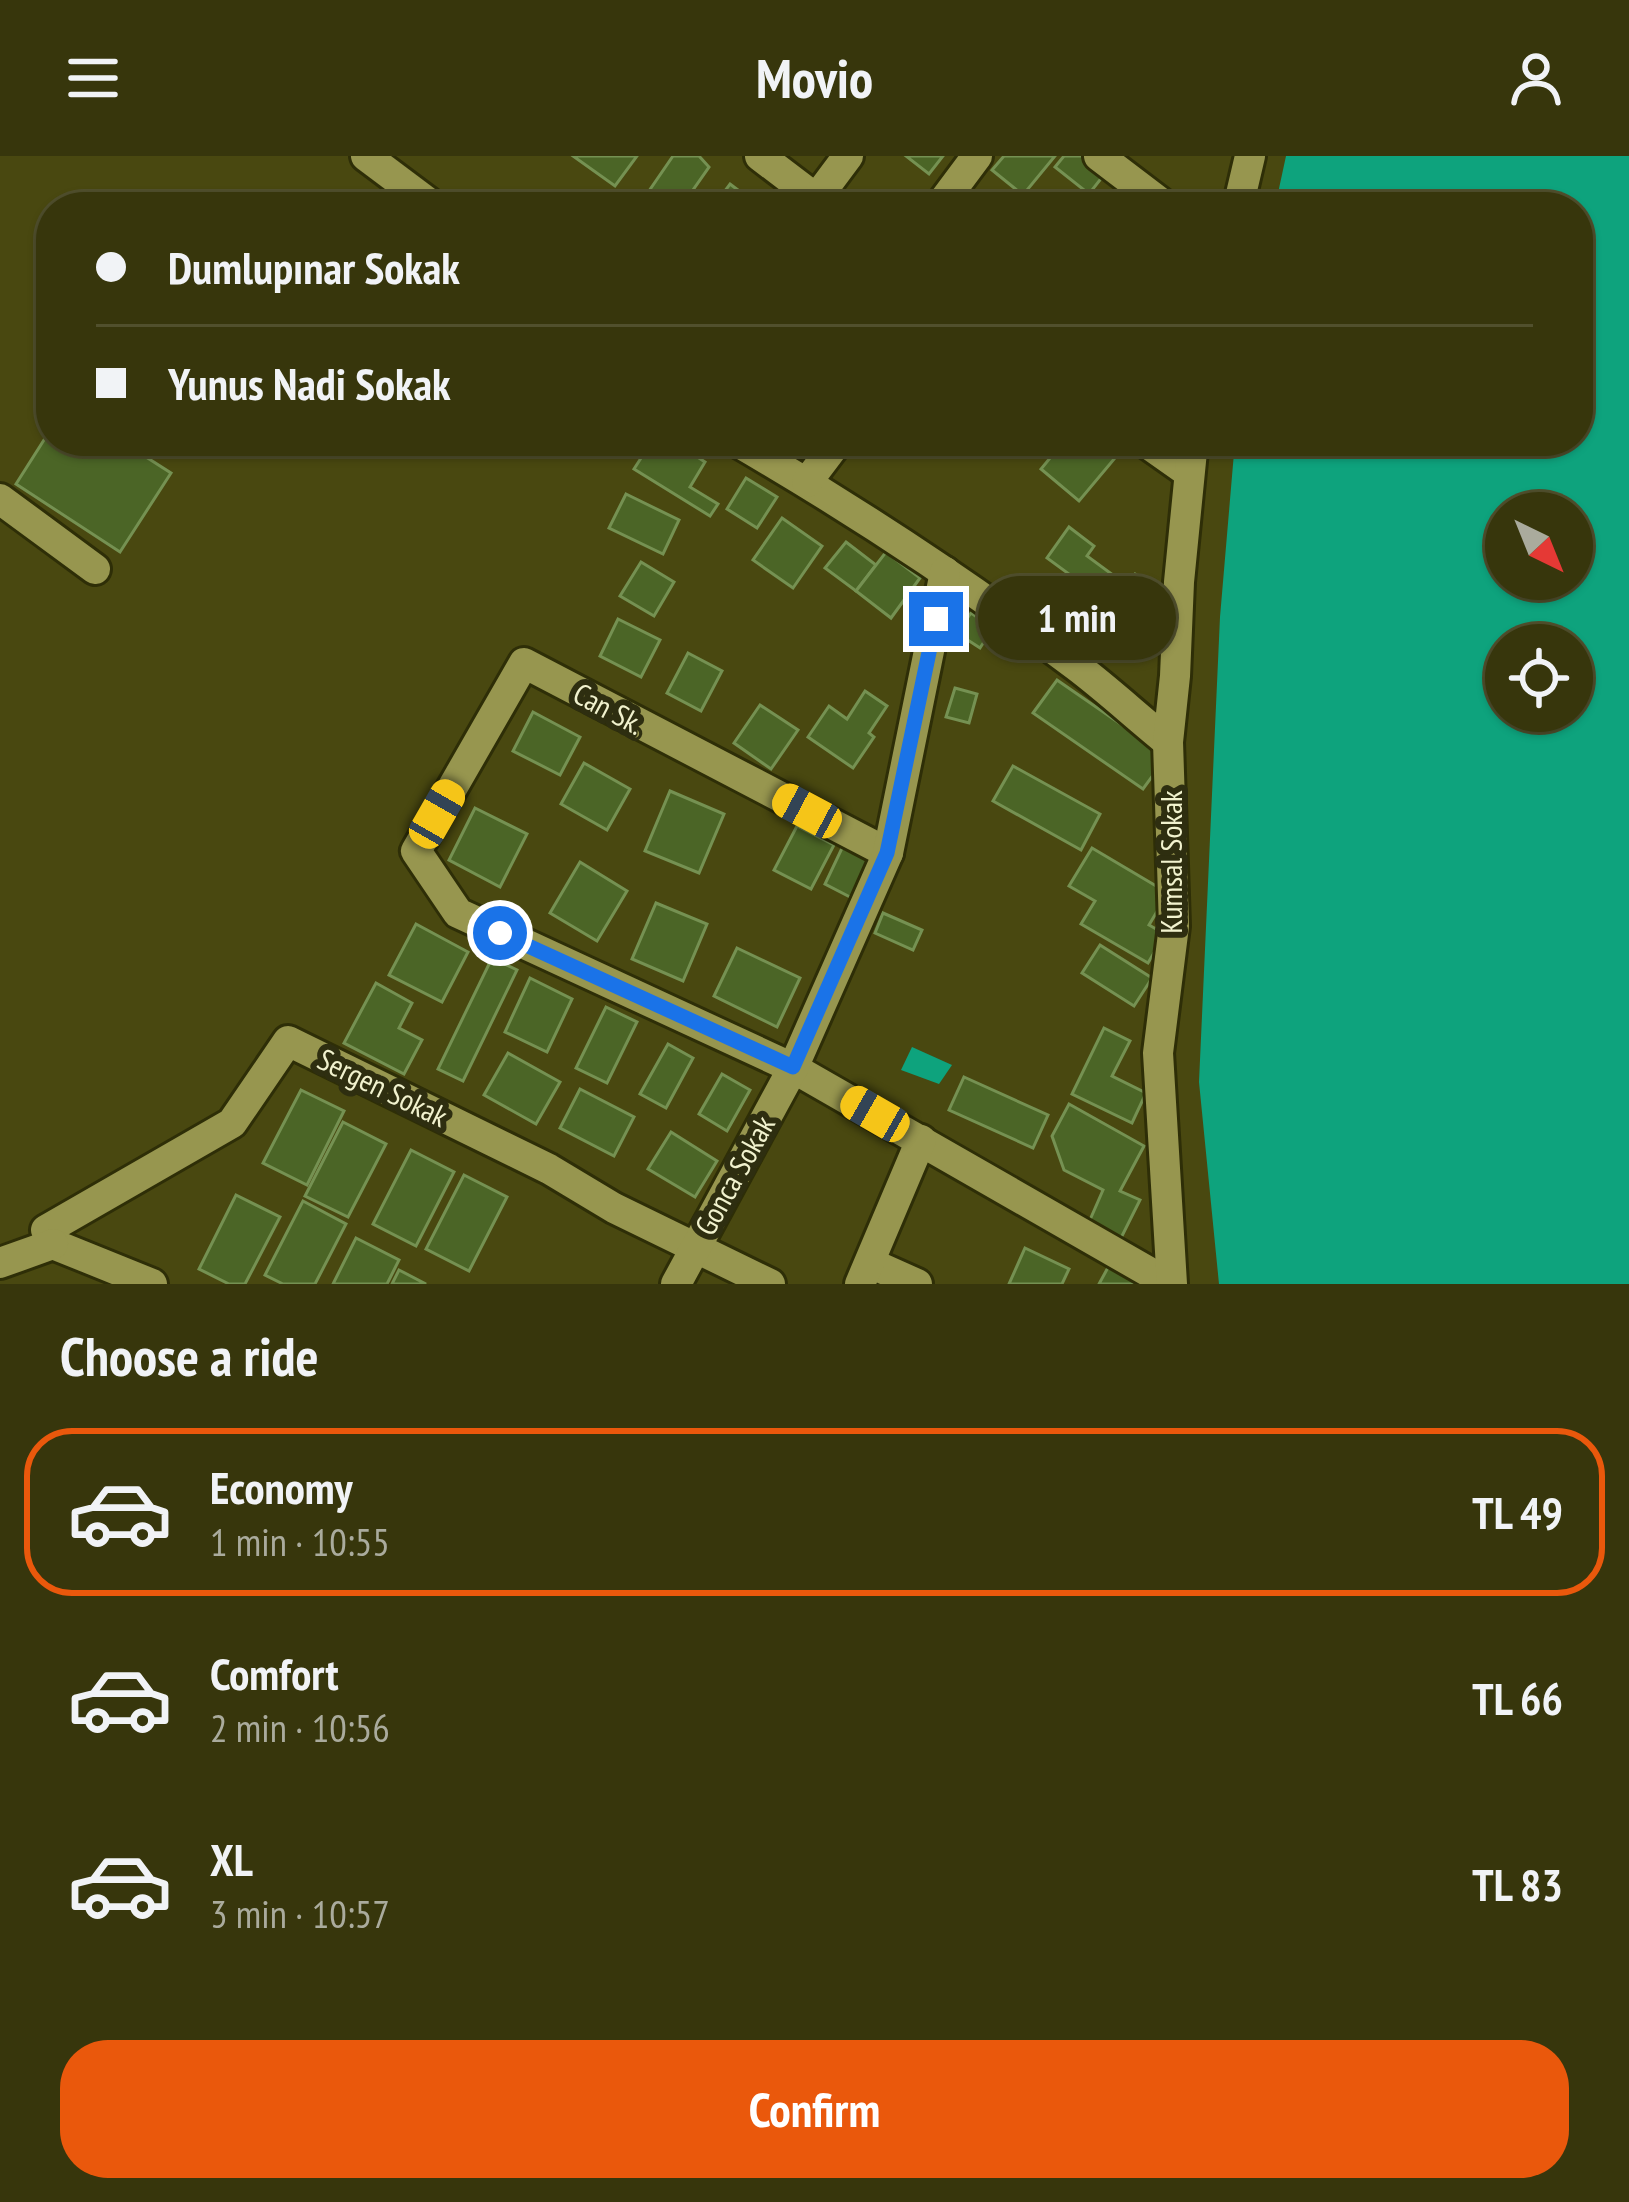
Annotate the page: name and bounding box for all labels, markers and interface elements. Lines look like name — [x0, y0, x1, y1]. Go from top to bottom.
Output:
text: Movio — [756, 43, 873, 113]
icon: menu — [60, 45, 126, 111]
icon: person — [1503, 45, 1569, 111]
text: Dumlupınar Sokak — [168, 238, 460, 296]
text: Yunus Nadi Sokak — [168, 354, 451, 412]
north arrow — [1485, 492, 1593, 600]
map controls — [1485, 492, 1593, 732]
callout: 1 min — [978, 577, 1176, 661]
route end — [909, 592, 963, 646]
text: 1 min — [1038, 592, 1116, 643]
button: locate — [1485, 624, 1593, 732]
street label: Can Sk. — [567, 673, 651, 743]
car — [403, 774, 471, 854]
car — [767, 778, 847, 844]
street label: Kumsal Sokak — [1151, 790, 1190, 934]
route start — [473, 906, 527, 960]
street label: Sergen Sokak — [312, 1039, 455, 1135]
car — [835, 1080, 915, 1148]
street label: Gonca Sokak — [685, 1108, 783, 1242]
text: Choose a ride — [60, 1321, 319, 1391]
icon: car — [66, 1458, 174, 1566]
text: Economy — [210, 1458, 353, 1516]
text: TL 49 — [1472, 1483, 1563, 1541]
text: 1 min · 10:55 — [210, 1516, 390, 1567]
icon: car — [66, 1644, 174, 1752]
text: Comfort — [210, 1644, 339, 1702]
text: TL 66 — [1472, 1669, 1563, 1727]
text: 2 min · 10:56 — [210, 1702, 390, 1753]
icon: car — [66, 1830, 174, 1938]
text: XL — [210, 1830, 253, 1888]
text: TL 83 — [1472, 1855, 1563, 1913]
text: 3 min · 10:57 — [210, 1888, 390, 1939]
button: Confirm — [60, 2040, 1569, 2178]

